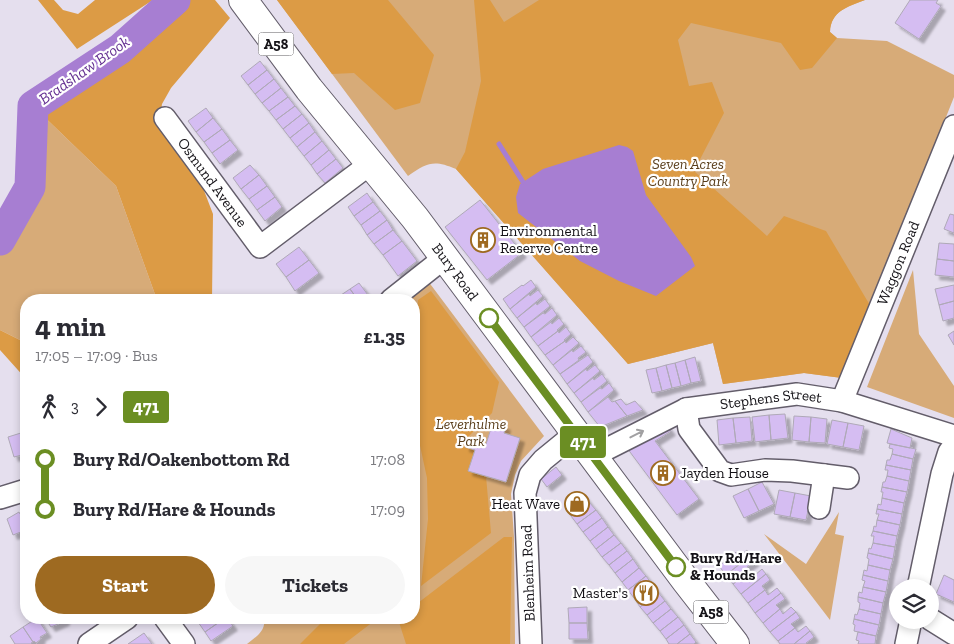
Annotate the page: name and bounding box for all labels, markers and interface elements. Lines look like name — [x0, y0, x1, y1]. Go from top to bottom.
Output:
water label: Bradshaw Brook — [35, 32, 133, 108]
road number: A58 — [258, 33, 294, 56]
street label: Osmund Avenue — [174, 134, 251, 231]
park label: Seven Acres Country Park — [648, 155, 729, 190]
street label: Waggon Road — [873, 218, 924, 308]
place label: Environmental Reserve Centre — [500, 222, 598, 257]
building icon: Environmental Reserve Centre — [470, 227, 496, 253]
street label: Bury Road — [428, 240, 483, 305]
unlabelled marker — [479, 308, 499, 328]
text: 4 min — [35, 310, 106, 343]
text: £1.35 — [364, 325, 405, 348]
text: 17:05 – 17:09 · Bus — [35, 346, 158, 365]
street label: Stephens Street — [719, 385, 824, 413]
icon: walk — [35, 393, 63, 421]
icon: forward — [87, 393, 115, 421]
text: 471 — [133, 396, 159, 418]
text: 3 — [71, 397, 79, 416]
park label: Leverhulme Park — [436, 415, 506, 450]
line badge: 471 — [554, 426, 612, 458]
one-way arrow — [629, 429, 644, 439]
text: 471 — [570, 431, 596, 453]
text: Bury Rd/Oakenbottom Rd — [73, 448, 290, 471]
text: 17:08 — [370, 450, 405, 469]
building icon: Jayden House — [650, 460, 676, 486]
place label: Jayden House — [680, 464, 769, 482]
shop icon: Heat Wave — [564, 491, 590, 517]
place label: Heat Wave — [492, 495, 560, 513]
text: Bury Rd/Hare & Hounds — [73, 498, 275, 521]
text: 17:09 — [370, 500, 405, 519]
street label: Blenheim Road — [517, 524, 539, 622]
place label: Bury Rd/Hare & Hounds — [690, 549, 782, 584]
button: Start — [35, 556, 215, 614]
button: Tickets — [225, 556, 405, 614]
marker: Bury Rd/Hare & Hounds — [666, 557, 686, 577]
map controls — [889, 579, 939, 629]
button: layers — [889, 579, 939, 629]
restaurant icon: Master's — [633, 580, 659, 606]
place label: Master's — [573, 584, 628, 602]
road number: A58 — [694, 600, 728, 624]

